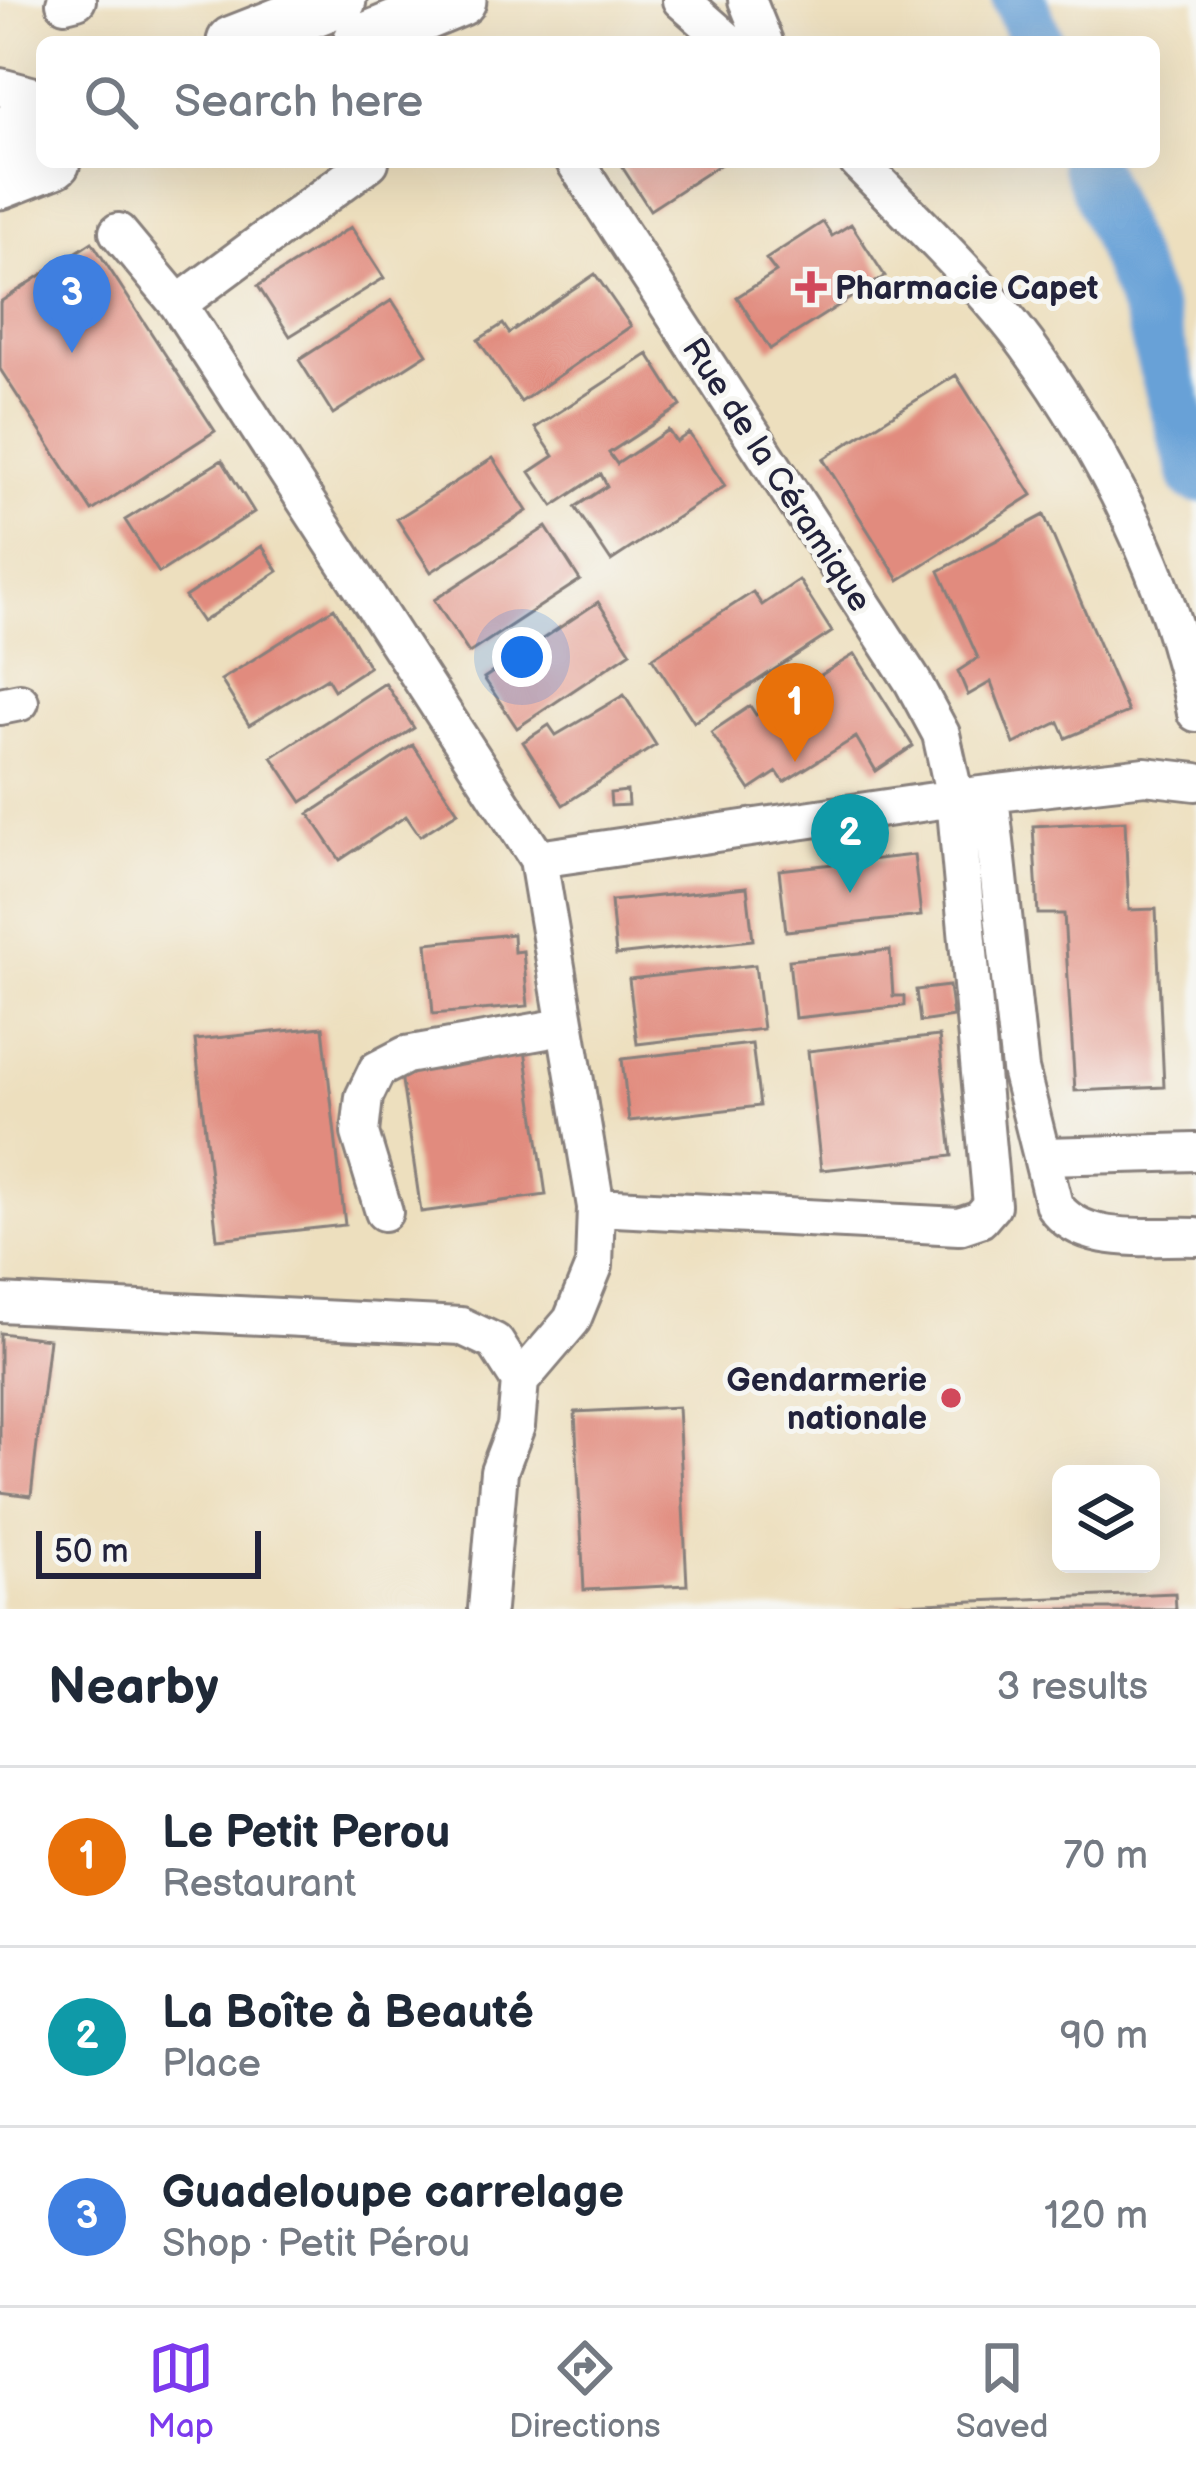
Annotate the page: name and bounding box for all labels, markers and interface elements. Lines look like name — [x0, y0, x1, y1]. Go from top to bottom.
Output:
search box — [36, 36, 1160, 168]
icon: search — [78, 69, 144, 135]
text: Search here — [174, 75, 423, 130]
pin: 3 — [33, 254, 111, 353]
place label: Pharmacie Capet — [835, 269, 1098, 309]
marker: Pharmacie Capet — [798, 274, 824, 300]
street label: Rue de la Céramique — [673, 331, 880, 619]
your location — [492, 627, 552, 687]
pin: 1 — [756, 663, 834, 762]
pin: 2 — [811, 794, 889, 893]
place label: Gendarmerie nationale — [727, 1361, 927, 1439]
marker: Gendarmerie nationale — [938, 1385, 964, 1411]
map controls — [1052, 1465, 1160, 1573]
button: layers — [1052, 1465, 1160, 1573]
scale bar — [36, 1525, 261, 1578]
text: 50 m — [54, 1532, 129, 1572]
text: Nearby — [48, 1657, 219, 1718]
text: 3 results — [996, 1664, 1148, 1711]
text: Le Petit Perou — [162, 1806, 450, 1861]
text: 1 — [79, 1833, 95, 1880]
text: 70 m — [1063, 1833, 1148, 1880]
text: Restaurant — [162, 1861, 356, 1908]
text: La Boîte à Beauté — [162, 1986, 534, 2041]
text: 2 — [75, 2013, 99, 2060]
text: 90 m — [1060, 2013, 1148, 2060]
text: Place — [162, 2041, 261, 2088]
text: Guadeloupe carrelage — [162, 2166, 624, 2221]
text: 3 — [76, 2193, 98, 2240]
text: 120 m — [1044, 2193, 1148, 2240]
text: Shop · Petit Pérou — [162, 2221, 470, 2268]
tab: Map — [148, 2335, 214, 2447]
tab: Directions — [509, 2335, 661, 2447]
tab: Saved — [956, 2335, 1048, 2447]

